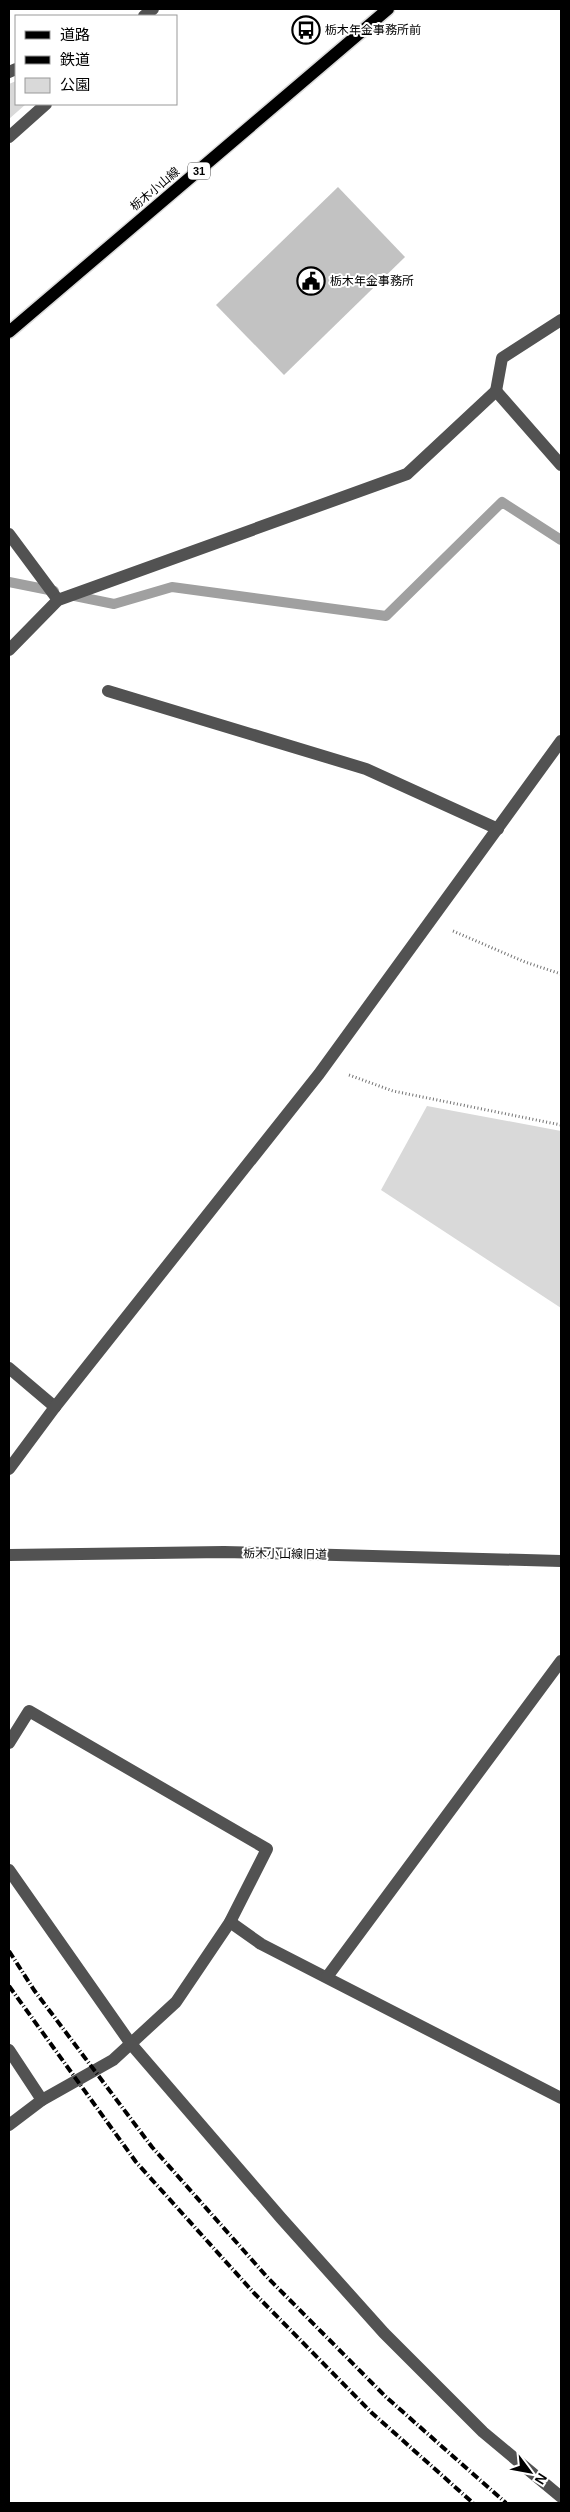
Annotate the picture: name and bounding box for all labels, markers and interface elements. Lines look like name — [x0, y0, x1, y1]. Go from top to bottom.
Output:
legend — [15, 15, 178, 105]
bus stop icon: 栃木年金事務所前 — [291, 15, 321, 45]
place label: 栃木年金事務所前 — [325, 23, 421, 37]
text: 道路 — [60, 26, 90, 43]
text: 鉄道 — [60, 51, 90, 68]
text: 公園 — [60, 76, 90, 93]
road number: 31 — [188, 162, 210, 180]
street label: 栃木小山線 — [128, 164, 182, 214]
public building icon: 栃木年金事務所 — [296, 266, 326, 296]
place label: 栃木年金事務所 — [330, 274, 414, 288]
street label: 栃木小山線旧道 — [243, 1546, 327, 1562]
north arrow — [505, 2447, 555, 2497]
text: N — [532, 2470, 550, 2487]

